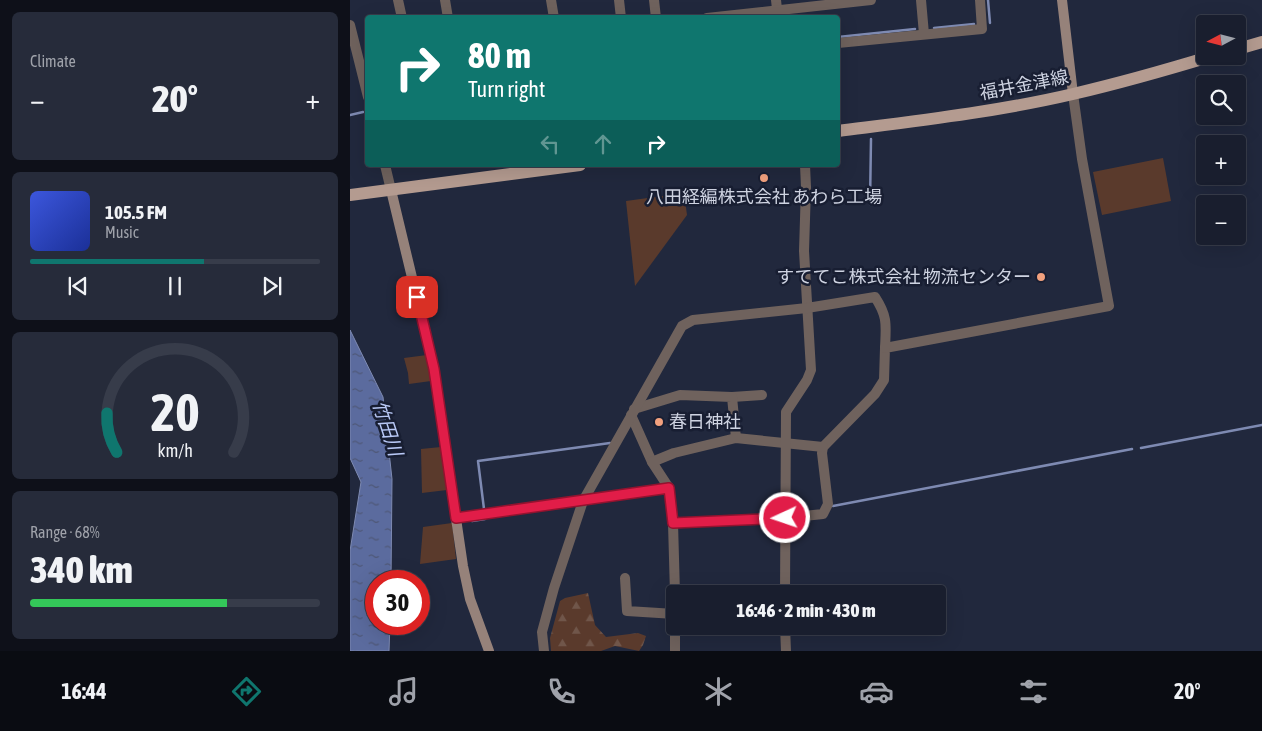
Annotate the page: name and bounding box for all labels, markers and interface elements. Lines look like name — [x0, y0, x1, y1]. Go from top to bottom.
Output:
north arrow — [1196, 15, 1246, 65]
map controls — [1196, 15, 1246, 245]
icon: right — [385, 35, 450, 100]
text: 80 m — [468, 35, 531, 75]
text: Climate — [30, 52, 76, 70]
street label: 福井金津線 — [978, 66, 1070, 103]
button: search — [1196, 75, 1246, 125]
text: Turn right — [468, 76, 545, 102]
text: 20° — [152, 77, 198, 120]
text: − — [30, 83, 45, 115]
text: + — [305, 83, 320, 115]
icon: left — [536, 130, 564, 158]
icon: ahead — [589, 130, 617, 158]
icon: right — [642, 130, 670, 158]
button: + — [1196, 135, 1246, 185]
marker: 八田経編株式会社 あわら工場 — [758, 172, 770, 184]
place label: 八田経編株式会社 あわら工場 — [646, 186, 882, 207]
button: − — [1196, 195, 1246, 245]
text: 105.5 FM — [105, 201, 167, 223]
text: Music — [105, 223, 139, 241]
place label: すててこ株式会社 物流センター — [776, 266, 1031, 287]
marker: すててこ株式会社 物流センター — [1035, 271, 1047, 283]
icon: previous — [64, 272, 92, 300]
icon: pause — [161, 272, 189, 300]
icon: next — [258, 272, 286, 300]
pin — [396, 276, 438, 318]
icon: arrive — [403, 283, 431, 311]
text: 20 — [151, 382, 199, 442]
water label: 竹田川 — [369, 397, 408, 460]
place label: 春日神社 — [669, 411, 741, 432]
marker: 春日神社 — [653, 416, 665, 428]
text: km/h — [157, 440, 193, 461]
position arrow — [758, 491, 810, 543]
text: Range · 68% — [30, 523, 100, 541]
text: 340 km — [30, 548, 133, 591]
speed limit sign: 30 — [365, 570, 430, 635]
text: 16:46 · 2 min · 430 m — [736, 599, 876, 621]
icon: directions — [229, 674, 264, 709]
icon: music — [386, 674, 421, 709]
icon: phone — [544, 674, 579, 709]
icon: climate — [701, 674, 736, 709]
icon: car — [859, 674, 894, 709]
icon: filters — [1016, 674, 1051, 709]
text: 16:44 — [61, 678, 107, 704]
text: 20° — [1174, 678, 1201, 704]

